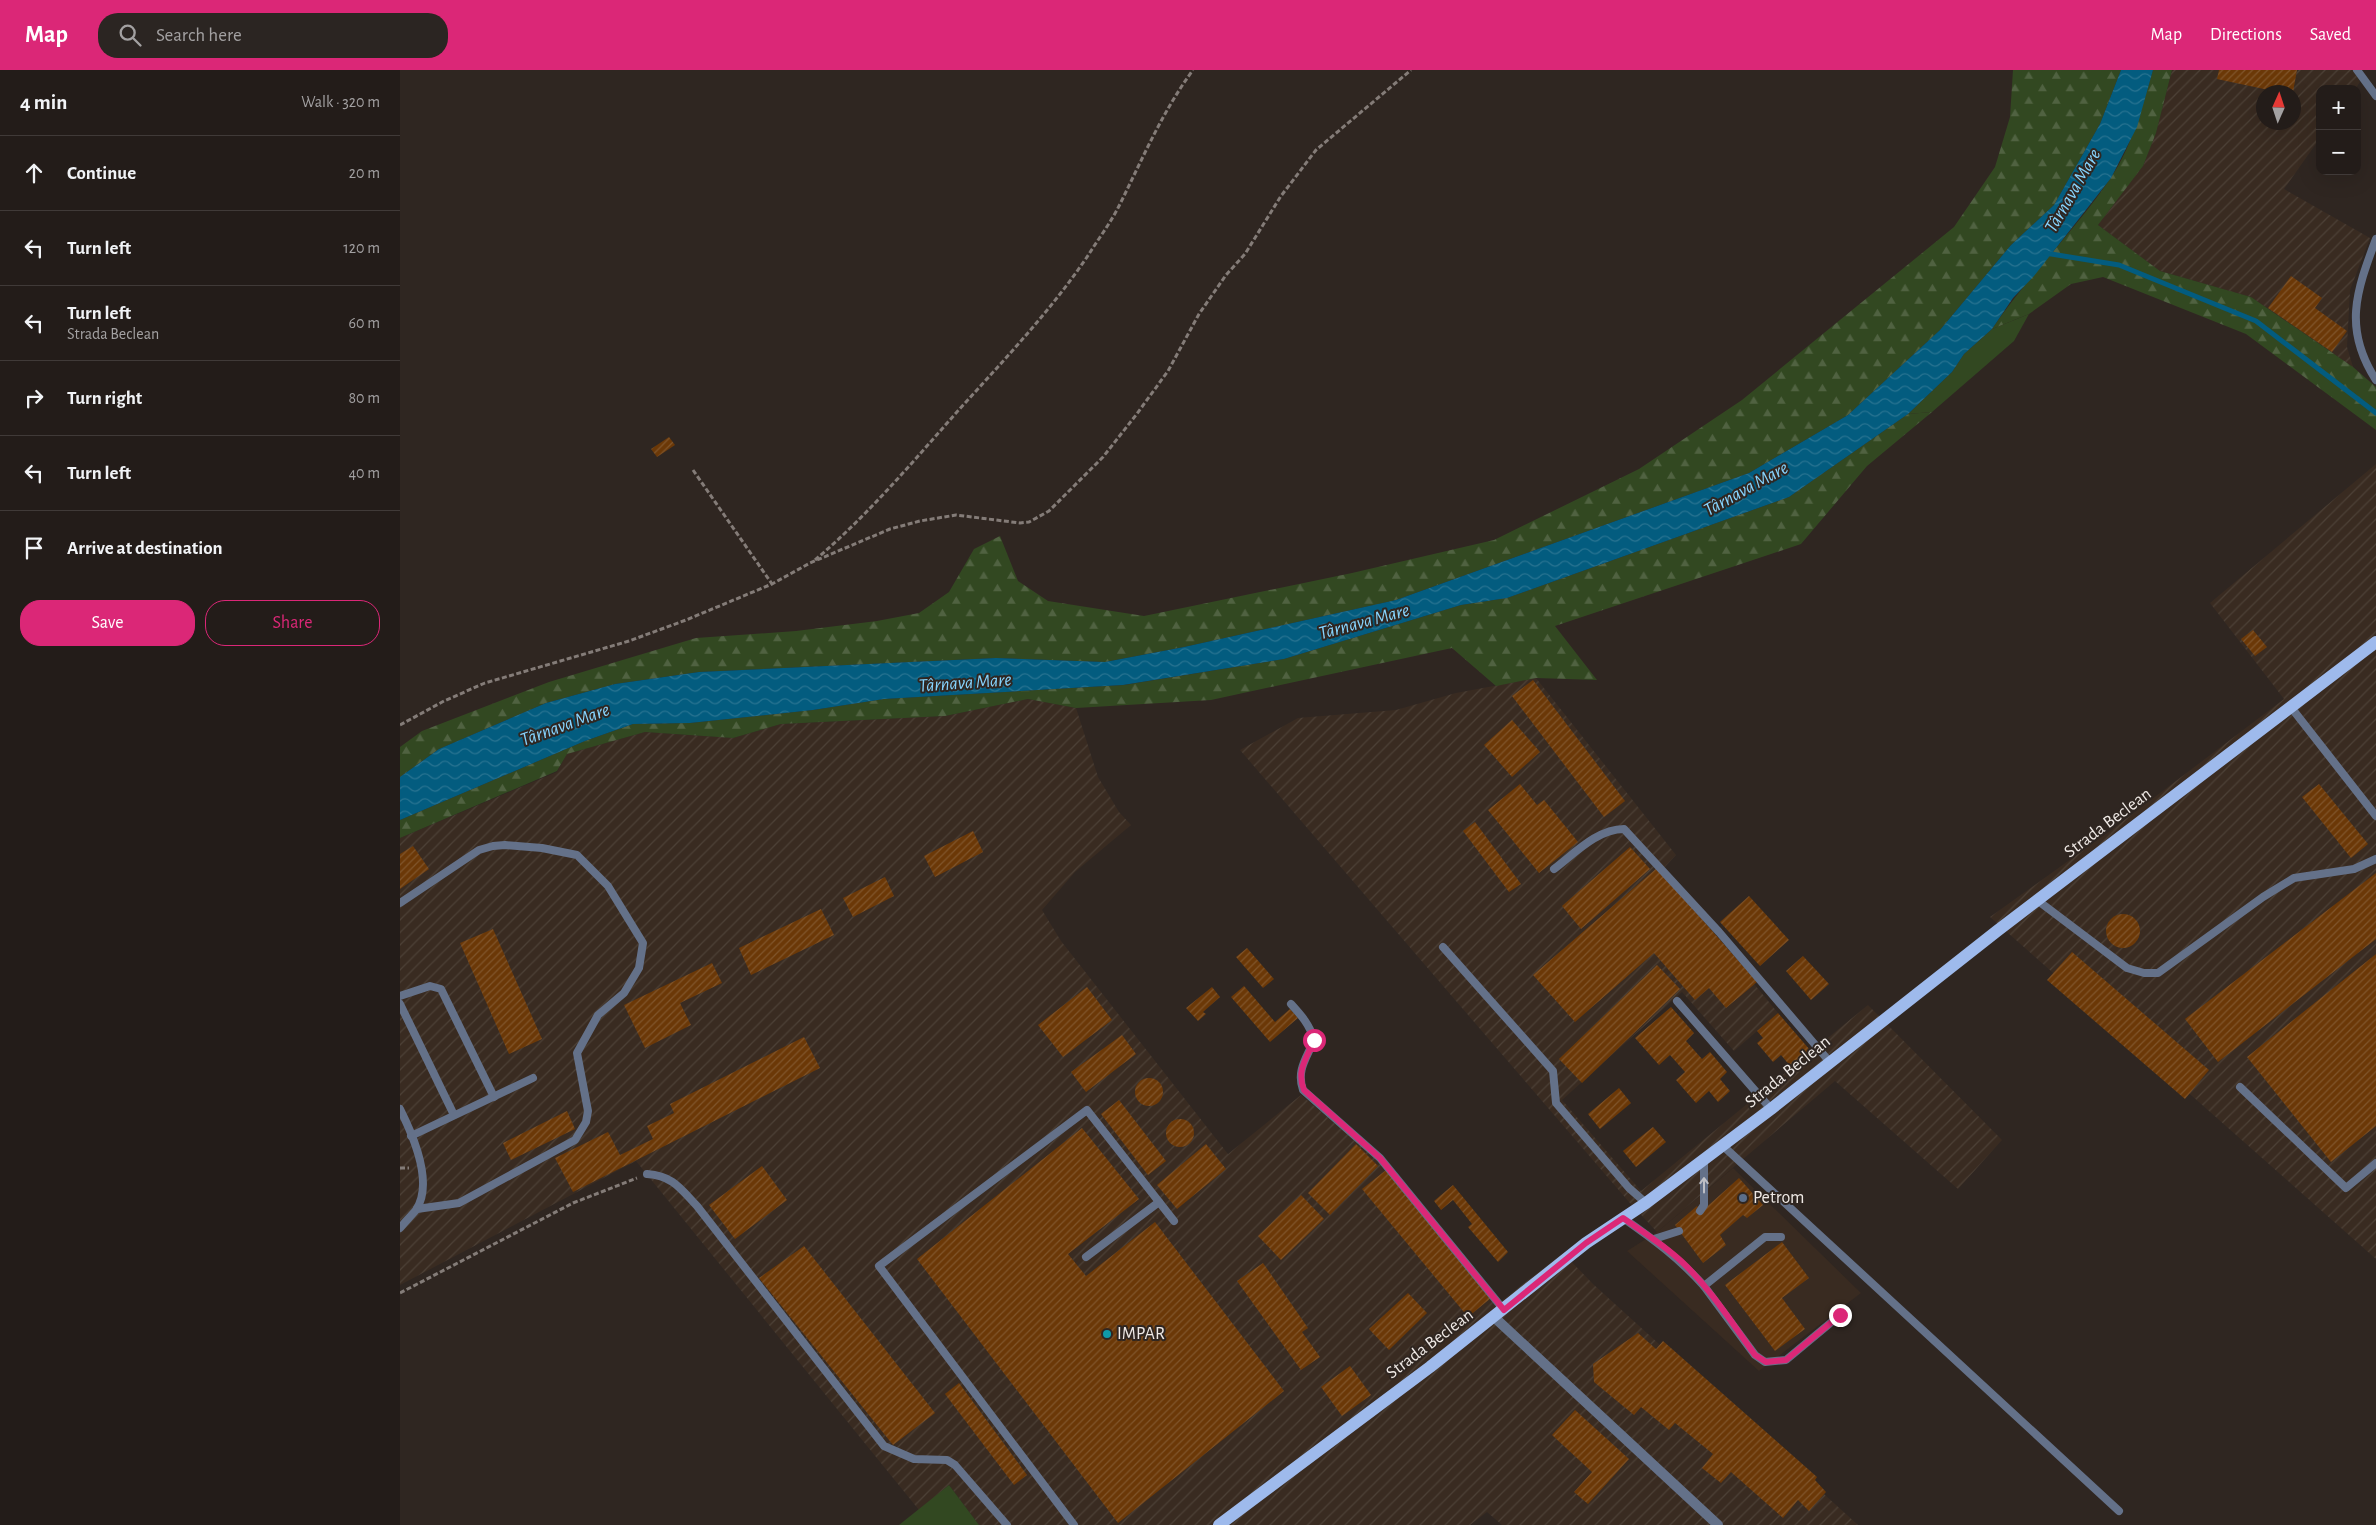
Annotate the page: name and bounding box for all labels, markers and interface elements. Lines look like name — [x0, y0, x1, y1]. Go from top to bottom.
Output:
search box — [98, 13, 448, 58]
icon: search — [116, 21, 144, 49]
text: Map — [25, 23, 68, 47]
text: Search here — [156, 26, 242, 45]
text: Map — [2151, 26, 2182, 44]
text: Directions — [2210, 26, 2282, 44]
text: Saved — [2310, 26, 2351, 44]
north arrow — [2256, 85, 2301, 130]
map controls — [2316, 85, 2361, 175]
button: + — [2316, 85, 2361, 130]
text: 4 min — [20, 92, 67, 113]
text: Walk · 320 m — [301, 94, 380, 110]
button: − — [2316, 130, 2361, 175]
water label: Târnava Mare — [2041, 146, 2105, 236]
icon: ahead — [20, 159, 48, 187]
text: Continue — [67, 164, 136, 183]
text: 20 m — [349, 165, 380, 181]
icon: left — [20, 234, 48, 262]
text: Turn left — [67, 239, 131, 258]
text: 120 m — [343, 240, 380, 256]
text: Turn left — [67, 304, 131, 323]
icon: left — [20, 309, 48, 337]
text: 60 m — [349, 315, 380, 331]
text: Strada Beclean — [67, 326, 159, 342]
icon: right — [20, 384, 48, 412]
text: Turn right — [67, 389, 142, 408]
text: 80 m — [349, 390, 380, 406]
water label: Târnava Mare — [1701, 458, 1791, 520]
icon: left — [20, 459, 48, 487]
text: Turn left — [67, 464, 131, 483]
text: 40 m — [348, 465, 380, 481]
icon: arrive — [20, 534, 48, 562]
text: Arrive at destination — [67, 539, 223, 558]
button: Save — [20, 600, 195, 646]
button: Share — [205, 600, 380, 646]
water label: Târnava Mare — [1317, 601, 1411, 643]
water label: Târnava Mare — [918, 670, 1012, 696]
water label: Târnava Mare — [518, 700, 612, 750]
street label: Strada Beclean — [2061, 785, 2155, 861]
route start — [1303, 1029, 1326, 1052]
street label: Strada Beclean — [1742, 1032, 1834, 1112]
one-way arrow — [1699, 1177, 1709, 1194]
place label: Petrom — [1753, 1189, 1805, 1207]
marker: Petrom — [1737, 1192, 1749, 1204]
route end — [1829, 1304, 1852, 1327]
street label: Strada Beclean — [1383, 1306, 1477, 1382]
place label: IMPAR — [1117, 1325, 1165, 1343]
marker: IMPAR — [1101, 1328, 1113, 1340]

